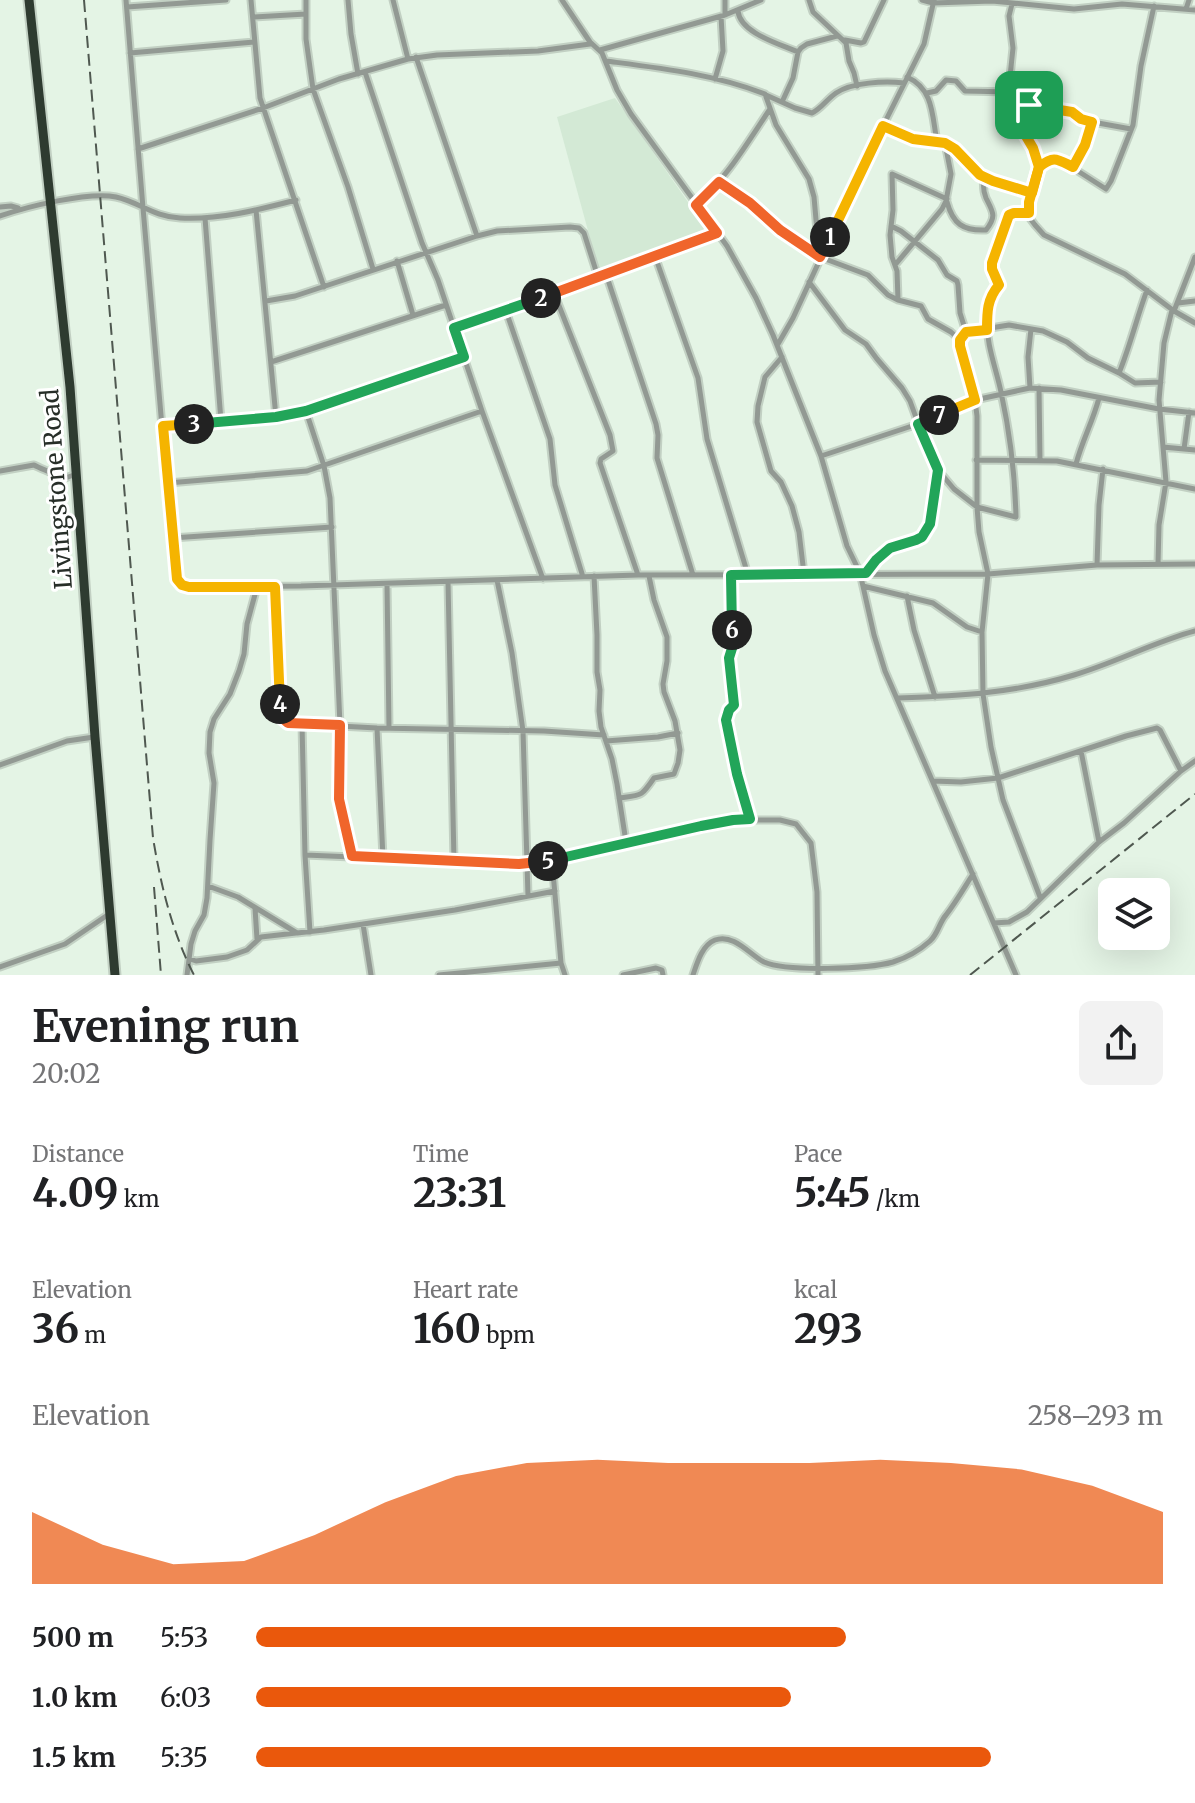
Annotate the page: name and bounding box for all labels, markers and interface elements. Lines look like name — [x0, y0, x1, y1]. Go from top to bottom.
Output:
pin — [995, 71, 1063, 139]
icon: arrive — [1007, 83, 1051, 127]
pin: 1 — [810, 217, 850, 257]
text: 1 — [825, 223, 835, 251]
pin: 2 — [521, 278, 561, 318]
text: 2 — [535, 284, 547, 312]
street label: Livingstone Road — [34, 388, 79, 590]
pin: 7 — [919, 395, 959, 435]
text: 7 — [932, 401, 946, 429]
pin: 3 — [174, 404, 214, 444]
text: 3 — [188, 410, 200, 438]
pin: 6 — [712, 610, 752, 650]
text: 6 — [725, 616, 739, 644]
pin: 4 — [260, 684, 300, 724]
text: 4 — [273, 690, 287, 718]
pin: 5 — [528, 841, 568, 881]
text: 5 — [542, 847, 554, 875]
map controls — [1098, 878, 1170, 950]
button: layers — [1098, 878, 1170, 950]
text: Evening run — [32, 999, 299, 1054]
button: share — [1079, 1001, 1163, 1085]
text: 20:02 — [32, 1057, 101, 1090]
text: Distance — [32, 1140, 124, 1168]
text: Time — [413, 1140, 469, 1168]
text: Pace — [794, 1140, 842, 1168]
text: 4.09 — [32, 1168, 119, 1218]
text: 23:31 — [413, 1168, 506, 1218]
text: 5:45 — [794, 1168, 871, 1218]
text: km — [119, 1185, 160, 1213]
text: /km — [871, 1185, 920, 1213]
text: Elevation — [32, 1276, 132, 1304]
text: Heart rate — [413, 1276, 518, 1304]
text: kcal — [794, 1276, 837, 1304]
text: 36 — [32, 1304, 79, 1354]
text: 160 — [413, 1304, 481, 1354]
text: 293 — [794, 1304, 863, 1354]
text: m — [79, 1321, 106, 1349]
text: bpm — [481, 1321, 535, 1349]
text: Elevation — [32, 1399, 150, 1432]
text: 258–293 m — [1028, 1399, 1163, 1432]
text: 500 m — [32, 1621, 114, 1654]
text: 5:53 — [160, 1621, 209, 1654]
text: 1.0 km — [32, 1681, 117, 1714]
text: 6:03 — [160, 1681, 211, 1714]
text: 1.5 km — [32, 1741, 116, 1774]
text: 5:35 — [160, 1741, 208, 1774]

